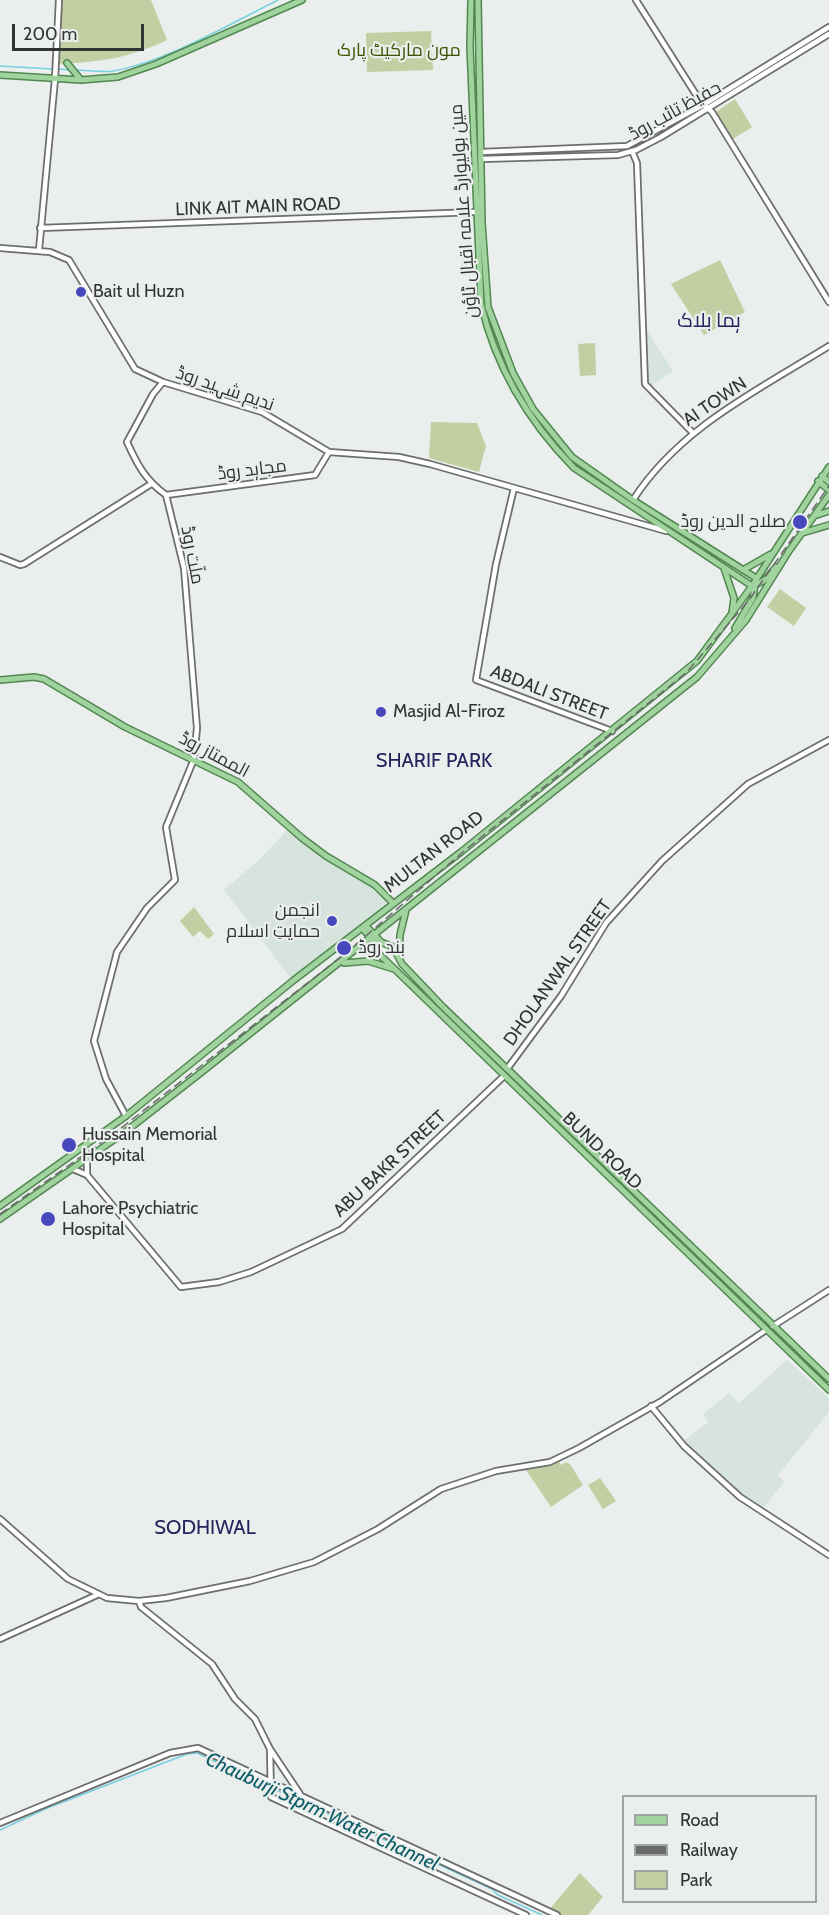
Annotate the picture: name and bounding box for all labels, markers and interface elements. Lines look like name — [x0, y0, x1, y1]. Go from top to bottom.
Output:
scale bar — [15, 12, 147, 50]
text: 200 m — [23, 23, 77, 45]
park label: مون مارکیٹ پارک — [337, 40, 461, 62]
street label: حفیظ تائب روڈ — [625, 77, 725, 145]
street label: مین بولیوارڈ علامہ اقبال ٹاؤن — [446, 103, 482, 319]
street label: LINK AIT MAIN ROAD — [175, 193, 341, 221]
place label: Bait ul Huzn — [93, 281, 185, 303]
marker: Bait ul Huzn — [74, 285, 88, 299]
district label: ہما بلاک — [677, 309, 741, 333]
street label: ندیم شہید روڈ — [173, 362, 277, 416]
street label: AI TOWN — [679, 373, 751, 431]
street label: مجاہد روڈ — [216, 455, 288, 485]
place label: صلاح الدین روڈ — [681, 511, 786, 533]
marker: صلاح الدین روڈ — [791, 513, 809, 531]
street label: ملّت روڈ — [176, 524, 208, 586]
street label: ABDALI STREET — [487, 661, 611, 725]
place label: Masjid Al-Firoz — [393, 701, 505, 723]
marker: Masjid Al-Firoz — [374, 705, 388, 719]
street label: الممتاز روڈ — [175, 727, 253, 783]
district label: SHARIF PARK — [367, 749, 501, 773]
street label: MULTAN ROAD — [380, 806, 488, 898]
street label: DHOLANWAL STREET — [499, 896, 617, 1050]
place label: انجمن حمایتِ اسلام — [226, 900, 320, 942]
marker: انجمن حمایتِ اسلام — [325, 914, 339, 928]
place label: بند روڈ — [358, 937, 405, 959]
marker: بند روڈ — [335, 939, 353, 957]
street label: ABU BAKR STREET — [329, 1106, 451, 1222]
street label: BUND ROAD — [558, 1108, 646, 1194]
place label: Hussain Memorial Hospital — [82, 1124, 217, 1166]
marker: Hussain Memorial Hospital — [60, 1136, 78, 1154]
place label: Lahore Psychiatric Hospital — [62, 1198, 198, 1240]
marker: Lahore Psychiatric Hospital — [39, 1210, 57, 1228]
district label: SODHIWAL — [148, 1516, 262, 1540]
water label: Chauburji Stprm Water Channel — [202, 1747, 442, 1877]
legend — [622, 1795, 817, 1903]
text: Road — [680, 1809, 719, 1831]
text: Railway — [680, 1839, 738, 1861]
text: Park — [680, 1869, 712, 1891]

